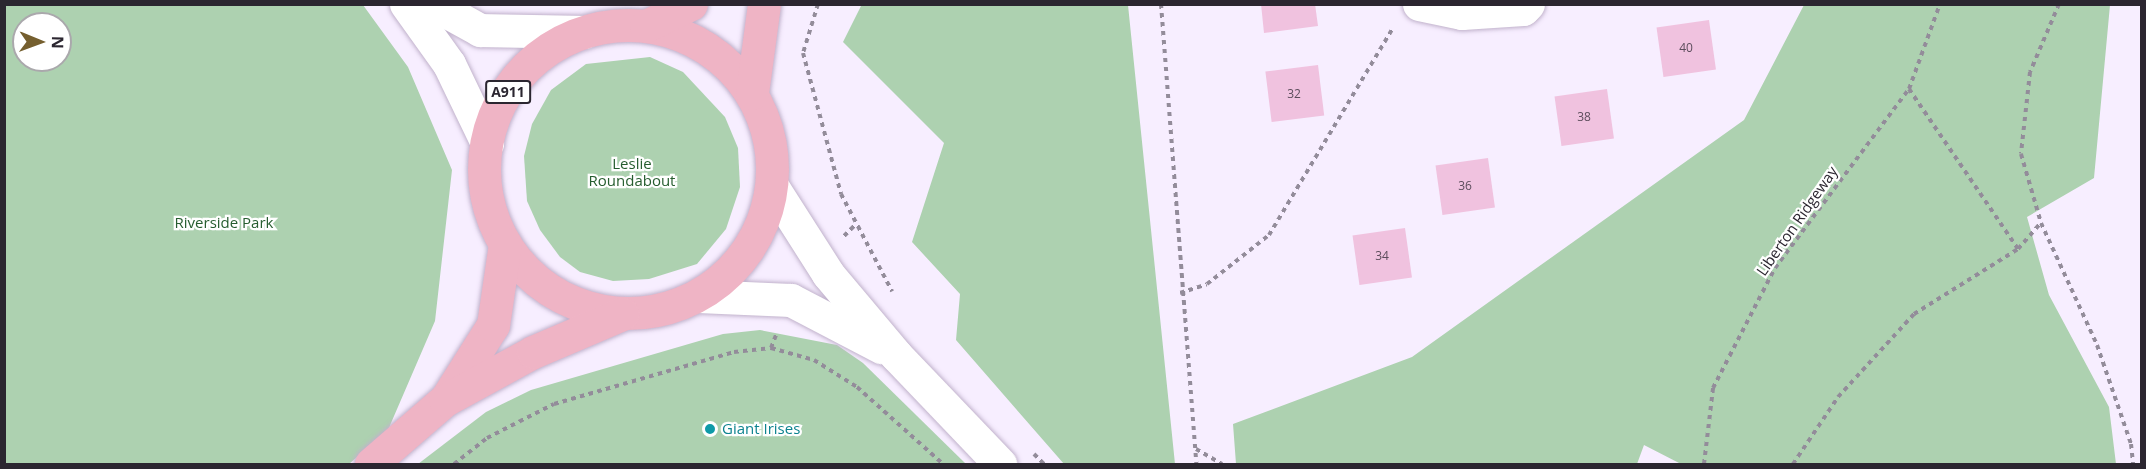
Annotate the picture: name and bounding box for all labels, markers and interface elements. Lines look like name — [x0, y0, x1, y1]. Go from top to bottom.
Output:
north arrow — [12, 12, 72, 72]
text: N — [47, 36, 69, 49]
house number: 40 — [1679, 41, 1693, 55]
road number: A911 — [484, 81, 532, 103]
house number: 32 — [1287, 87, 1301, 101]
house number: 38 — [1577, 110, 1591, 124]
park label: Leslie Roundabout — [589, 154, 675, 189]
street label: Liberton Ridgeway — [1753, 163, 1841, 279]
house number: 36 — [1458, 179, 1472, 193]
park label: Riverside Park — [175, 214, 273, 232]
house number: 34 — [1375, 249, 1389, 263]
place label: Giant Irises — [722, 420, 800, 438]
marker: Giant Irises — [703, 422, 717, 436]

